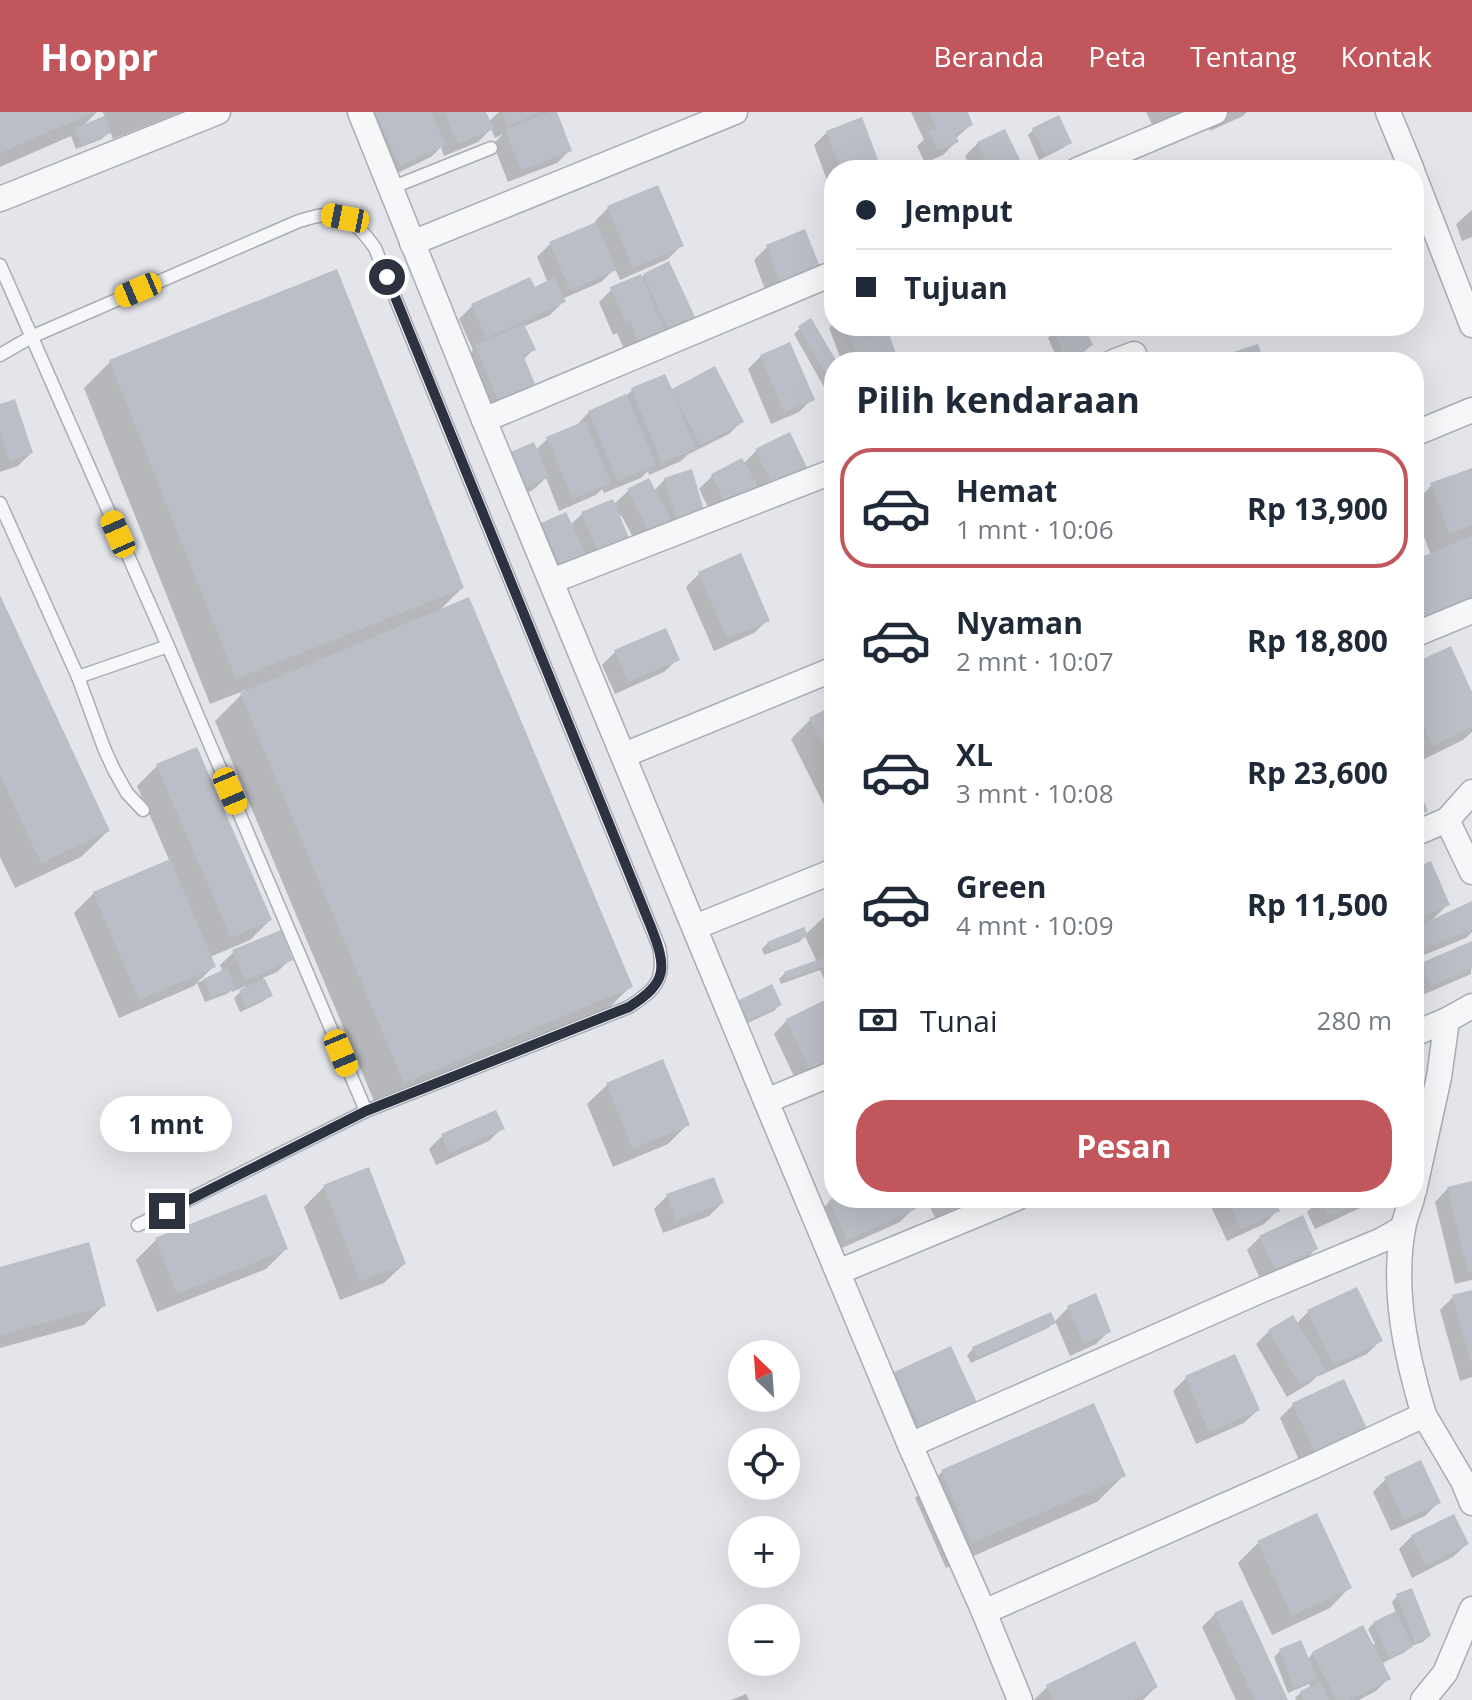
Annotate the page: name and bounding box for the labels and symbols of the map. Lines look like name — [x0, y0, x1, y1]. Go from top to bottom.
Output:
car — [319, 202, 371, 234]
route start — [369, 259, 405, 295]
car — [111, 270, 165, 310]
car — [97, 507, 139, 561]
car — [210, 764, 250, 818]
car — [321, 1026, 361, 1080]
callout: 1 mnt — [101, 1095, 233, 1151]
route end — [149, 1193, 185, 1229]
north arrow — [728, 1340, 800, 1412]

